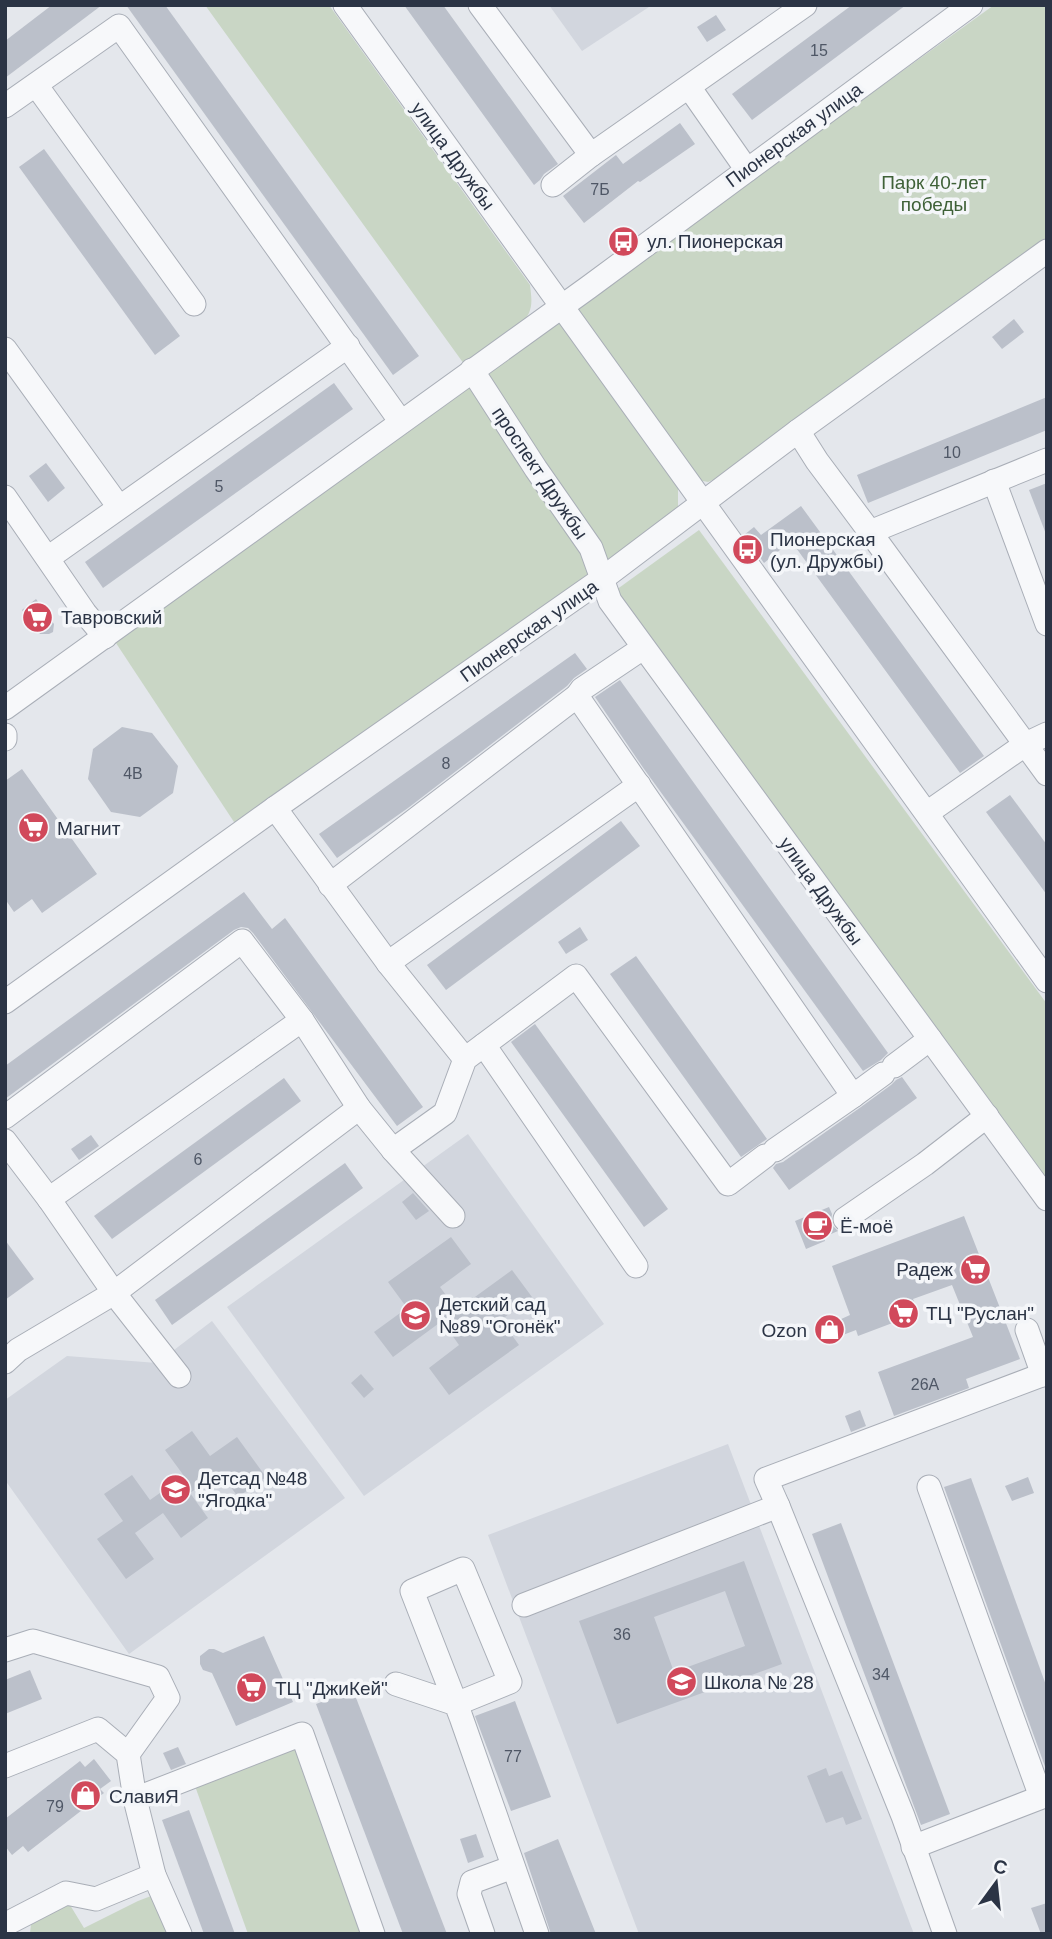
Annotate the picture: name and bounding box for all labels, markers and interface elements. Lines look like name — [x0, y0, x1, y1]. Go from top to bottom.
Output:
house number: 15 — [810, 42, 828, 59]
street label: Пионерская улица — [722, 78, 866, 191]
street label: улица Дружбы — [407, 98, 499, 214]
park label: Парк 40-лет победы — [881, 172, 987, 215]
house number: 7Б — [590, 181, 610, 198]
bus stop icon: ул. Пионерская — [607, 224, 641, 258]
place label: ул. Пионерская — [647, 231, 783, 252]
street label: проспект Дружбы — [488, 403, 592, 543]
house number: 10 — [943, 444, 961, 461]
house number: 5 — [215, 478, 224, 495]
place label: Пионерская (ул. Дружбы) — [770, 529, 884, 572]
bus stop icon: Пионерская (ул. Дружбы) — [730, 533, 764, 567]
street label: Пионерская улица — [456, 575, 602, 686]
supermarket icon: Тавровский — [21, 600, 55, 634]
place label: Тавровский — [61, 607, 162, 628]
house number: 8 — [442, 755, 451, 772]
house number: 4В — [123, 765, 143, 782]
supermarket icon: Магнит — [17, 811, 51, 845]
place label: Магнит — [57, 818, 121, 839]
street label: улица Дружбы — [775, 833, 867, 949]
house number: 6 — [194, 1151, 203, 1168]
cafe icon: Ё-моё — [800, 1209, 834, 1243]
place label: Ё-моё — [840, 1216, 893, 1237]
supermarket icon: Радеж — [959, 1252, 993, 1286]
place label: Радеж — [896, 1259, 953, 1280]
place label: Детский сад №89 "Огонёк" — [439, 1294, 561, 1337]
supermarket icon: ТЦ "Руслан" — [886, 1296, 920, 1330]
school or university icon: Детский сад №89 "Огонёк" — [399, 1298, 433, 1332]
place label: ТЦ "Руслан" — [926, 1303, 1034, 1324]
shop icon: Ozon — [813, 1313, 847, 1347]
place label: Ozon — [762, 1320, 807, 1341]
house number: 26А — [911, 1376, 940, 1393]
place label: Детсад №48 "Ягодка" — [198, 1468, 307, 1511]
school or university icon: Детсад №48 "Ягодка" — [158, 1472, 192, 1506]
house number: 36 — [613, 1626, 631, 1643]
school or university icon: Школа № 28 — [664, 1665, 698, 1699]
house number: 34 — [872, 1666, 890, 1683]
supermarket icon: ТЦ "ДжиКей" — [235, 1671, 269, 1705]
place label: Школа № 28 — [704, 1672, 814, 1693]
place label: ТЦ "ДжиКей" — [275, 1678, 388, 1699]
house number: 77 — [504, 1748, 522, 1765]
shop icon: СлавиЯ — [69, 1779, 103, 1813]
place label: СлавиЯ — [109, 1786, 179, 1807]
house number: 79 — [46, 1798, 64, 1815]
north arrow — [961, 1848, 1031, 1918]
text: С — [991, 1855, 1010, 1879]

